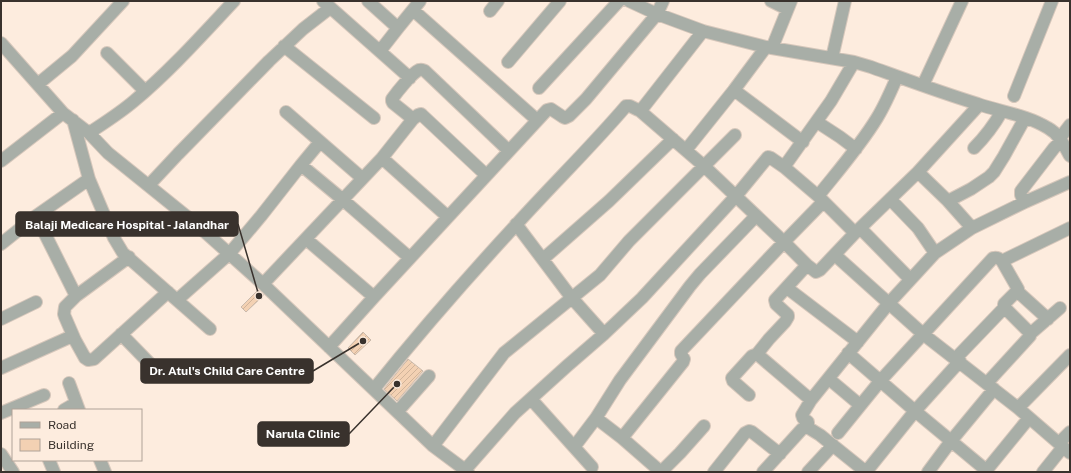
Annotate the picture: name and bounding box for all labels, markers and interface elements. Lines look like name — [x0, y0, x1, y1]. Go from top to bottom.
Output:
callout: Balaji Medicare Hospital - Jalandhar — [16, 212, 238, 236]
text: Balaji Medicare Hospital - Jalandhar — [25, 218, 229, 232]
callout: Dr. Atul's Child Care Centre — [141, 359, 313, 383]
text: Dr. Atul's Child Care Centre — [149, 364, 305, 378]
legend — [12, 409, 142, 461]
text: Road — [48, 418, 76, 432]
callout: Narula Clinic — [258, 422, 349, 446]
text: Narula Clinic — [266, 427, 341, 441]
text: Building — [48, 438, 94, 452]

